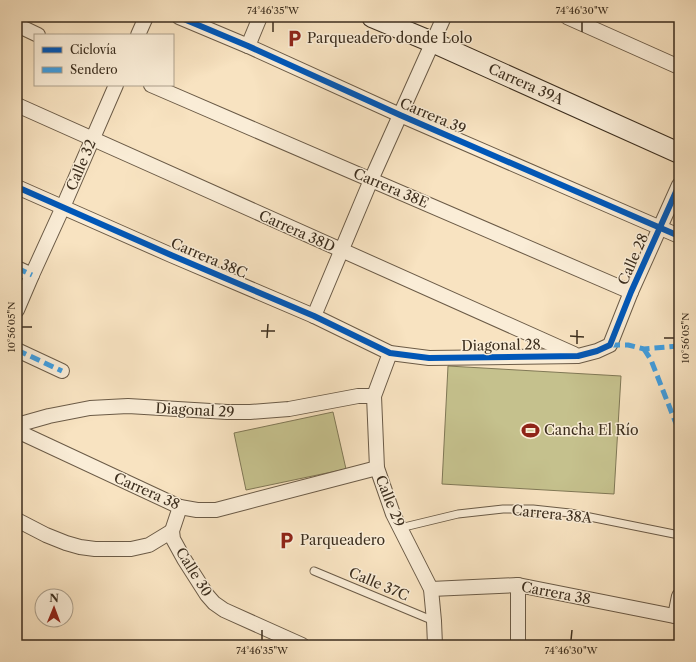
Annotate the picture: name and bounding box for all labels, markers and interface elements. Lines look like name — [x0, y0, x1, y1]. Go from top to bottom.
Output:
text: 74°46'35"W — [247, 4, 300, 17]
text: 74°46'30"W — [555, 4, 610, 17]
parking icon: Parqueadero donde Lolo — [284, 28, 304, 48]
place label: Parqueadero donde Lolo — [307, 29, 472, 47]
legend — [34, 34, 174, 86]
text: Ciclovía — [70, 42, 117, 57]
street label: Carrera 39A — [486, 59, 567, 109]
text: Sendero — [70, 62, 118, 77]
street label: Carrera 39 — [397, 94, 469, 138]
street label: Calle 32 — [62, 137, 100, 193]
street label: Carrera 38E — [351, 164, 431, 212]
street label: Carrera 38D — [256, 206, 338, 256]
street label: Calle 28 — [614, 230, 652, 288]
street label: Carrera 38C — [168, 234, 250, 282]
text: 10°56'05"N — [5, 302, 18, 352]
text: 10°56'05"N — [679, 313, 692, 363]
street label: Diagonal 28 — [461, 335, 541, 355]
street label: Diagonal 29 — [155, 399, 235, 421]
sports icon: Cancha El Río — [521, 420, 541, 440]
place label: Cancha El Río — [544, 421, 639, 439]
street label: Carrera 38 — [111, 468, 183, 514]
street label: Calle 29 — [371, 472, 409, 530]
street label: Carrera 38A — [511, 501, 594, 527]
parking icon: Parqueadero — [277, 530, 297, 550]
place label: Parqueadero — [300, 531, 385, 549]
street label: Calle 30 — [172, 544, 216, 600]
street label: Calle 37C — [346, 563, 412, 605]
street label: Carrera 38 — [520, 577, 592, 609]
north arrow — [34, 588, 74, 628]
text: N — [49, 591, 60, 605]
text: 74°46'35"W — [236, 644, 289, 657]
text: 74°46'30"W — [544, 644, 599, 657]

